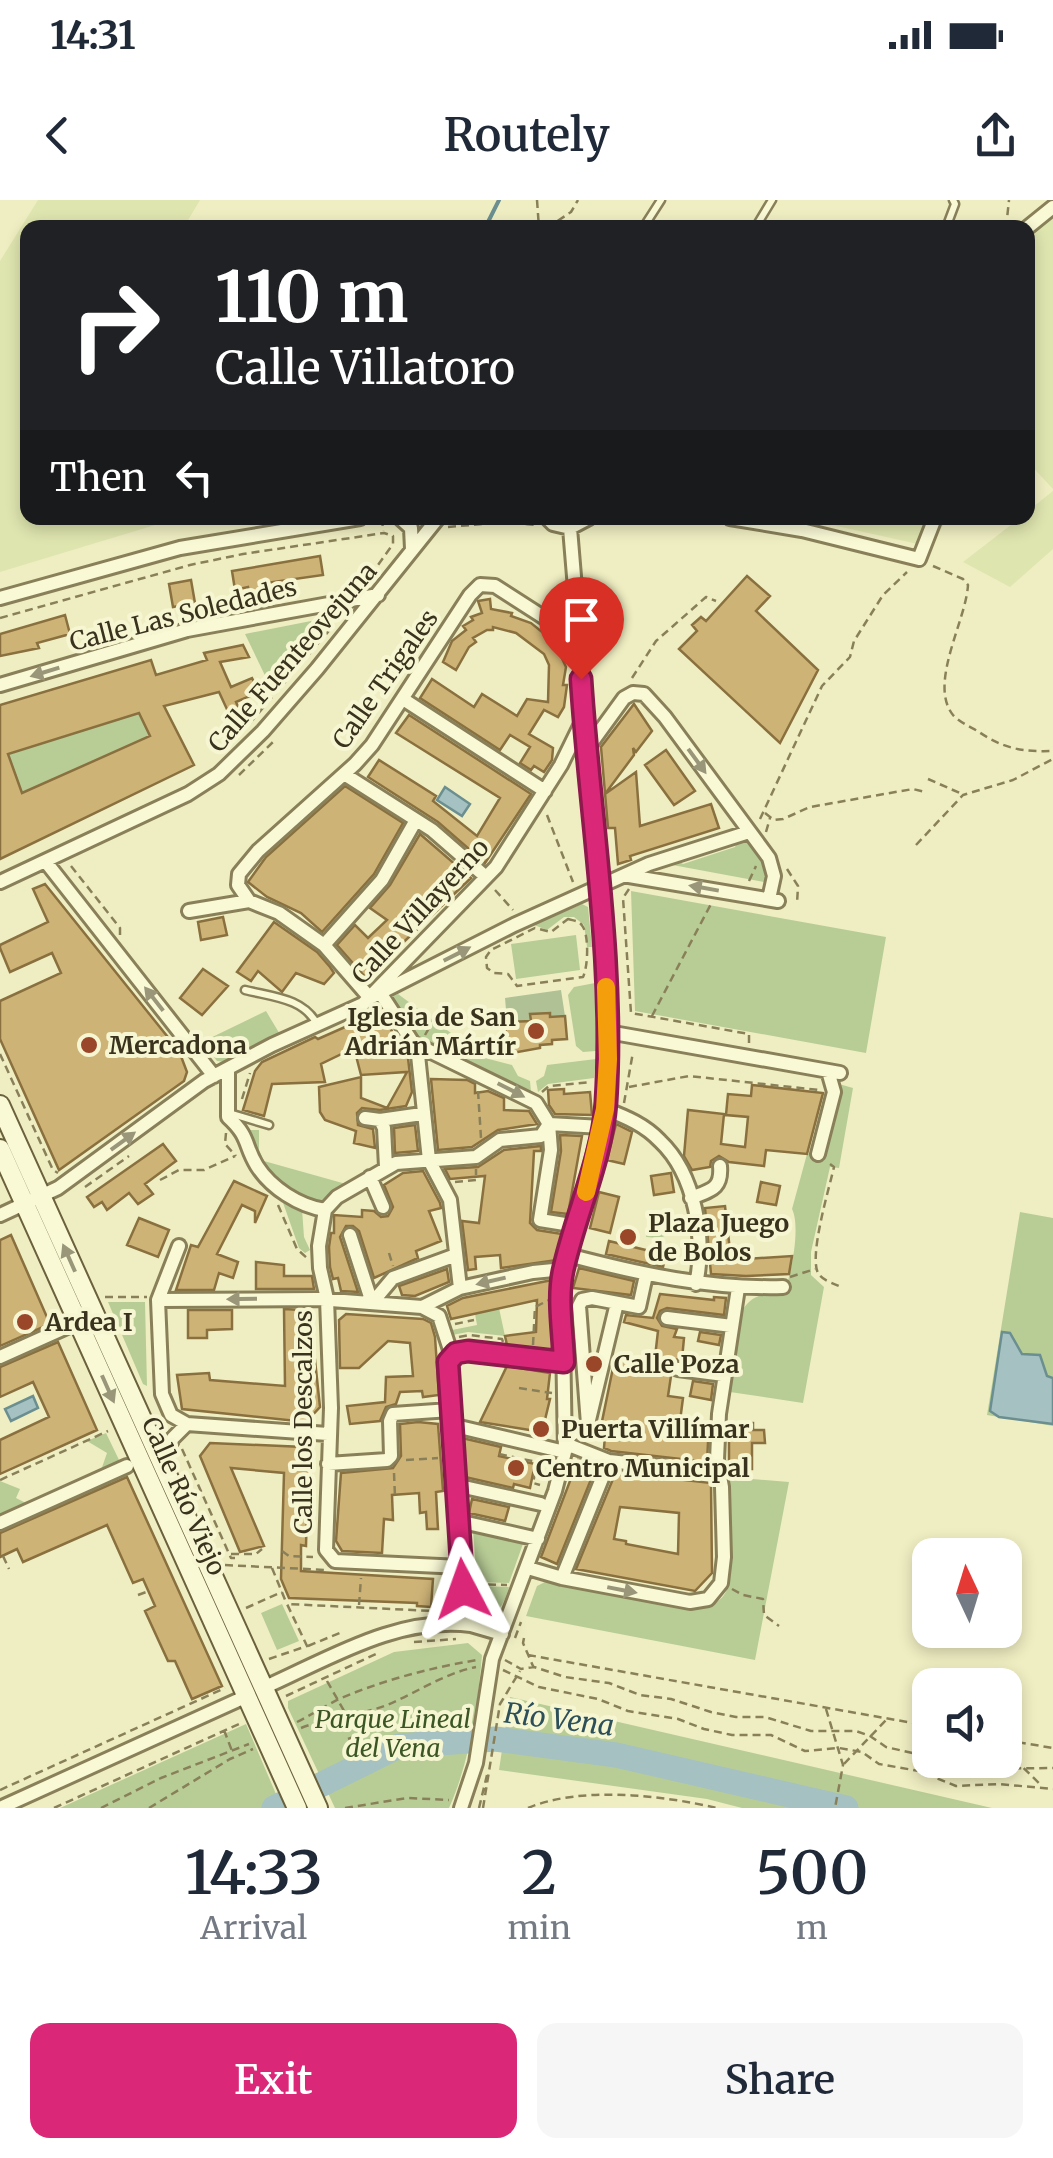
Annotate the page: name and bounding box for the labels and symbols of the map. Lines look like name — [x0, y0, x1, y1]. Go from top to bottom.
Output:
street label: Calle Fuenteovejuna — [201, 555, 383, 759]
street label: Calle Las Soledades — [66, 570, 300, 658]
pin — [539, 577, 624, 680]
street label: Calle Trigales — [325, 603, 445, 755]
one-way arrow — [29, 665, 59, 680]
one-way arrow — [687, 748, 707, 774]
street label: Calle Villayerno — [344, 832, 496, 990]
one-way arrow — [688, 880, 719, 895]
one-way arrow — [442, 946, 471, 963]
one-way arrow — [144, 986, 164, 1012]
place label: Iglesia de San Adrián Mártír — [344, 1001, 516, 1062]
marker: Iglesia de San Adrián Mártír — [525, 1020, 547, 1042]
place label: Mercadona — [109, 1029, 247, 1061]
marker: Mercadona — [78, 1034, 100, 1056]
one-way arrow — [497, 1081, 526, 1098]
one-way arrow — [109, 1132, 136, 1151]
place label: Plaza Juego de Bolos — [648, 1207, 789, 1268]
marker: Plaza Juego de Bolos — [617, 1226, 639, 1248]
one-way arrow — [61, 1243, 77, 1273]
one-way arrow — [475, 1274, 506, 1289]
one-way arrow — [226, 1291, 258, 1307]
place label: Ardea I — [44, 1306, 133, 1338]
street label: Calle los Descalzos — [287, 1310, 319, 1534]
marker: Ardea I — [14, 1311, 36, 1333]
place label: Calle Poza — [614, 1348, 739, 1380]
marker: Calle Poza — [583, 1353, 605, 1375]
one-way arrow — [100, 1374, 116, 1404]
street label: Calle Río Viejo — [135, 1412, 233, 1580]
place label: Puerta Villímar — [561, 1413, 750, 1445]
marker: Puerta Villímar — [530, 1418, 552, 1440]
place label: Centro Municipal — [536, 1452, 750, 1484]
marker: Centro Municipal — [505, 1457, 527, 1479]
position arrow — [411, 1537, 515, 1641]
north arrow — [912, 1538, 1022, 1648]
one-way arrow — [607, 1583, 638, 1598]
water label: Río Vena — [502, 1694, 616, 1744]
park label: Parque Lineal del Vena — [315, 1703, 471, 1764]

